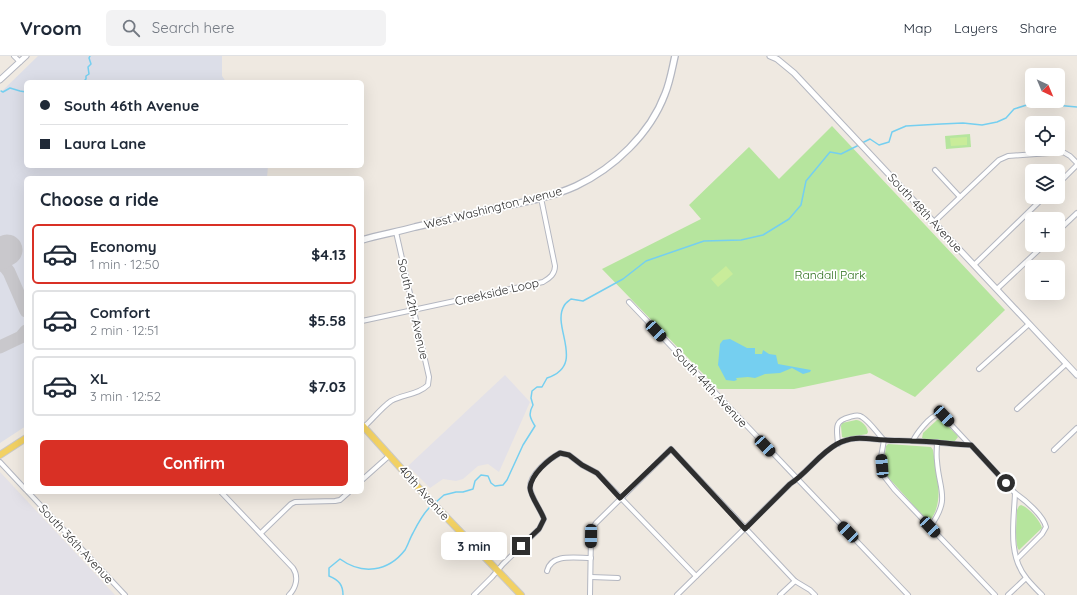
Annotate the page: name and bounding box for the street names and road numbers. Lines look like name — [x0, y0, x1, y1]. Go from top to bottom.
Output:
street label: South 48th Avenue — [885, 170, 966, 256]
street label: West Washington Avenue — [422, 183, 564, 232]
street label: South 42th Avenue — [395, 257, 432, 361]
street label: Creekside Loop — [453, 275, 540, 308]
street label: South 44th Avenue — [670, 345, 751, 431]
street label: 40th Avenue — [396, 462, 453, 523]
street label: South 36th Avenue — [36, 501, 117, 587]

